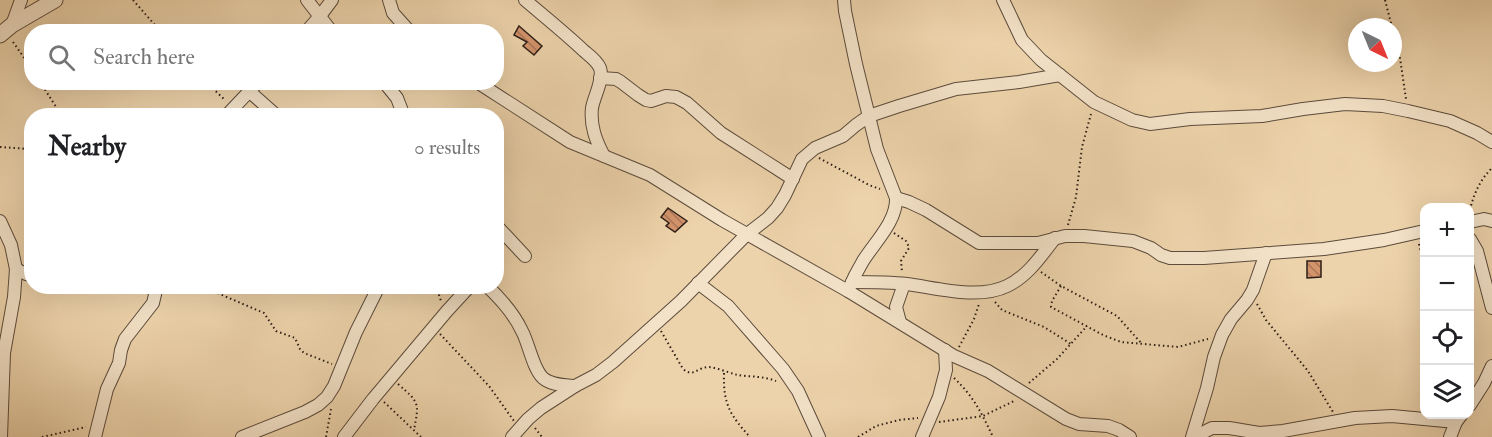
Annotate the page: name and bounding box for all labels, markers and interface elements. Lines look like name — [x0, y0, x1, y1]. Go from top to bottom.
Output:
north arrow — [1348, 18, 1402, 72]
search box — [24, 24, 504, 90]
icon: search — [45, 41, 78, 74]
text: Search here — [93, 43, 195, 71]
text: Nearby — [48, 131, 126, 163]
text: 0 results — [414, 135, 480, 160]
map controls — [1420, 203, 1474, 419]
button: + — [1420, 203, 1474, 257]
button: − — [1420, 257, 1474, 311]
button: locate — [1420, 311, 1474, 365]
button: layers — [1420, 365, 1474, 419]

